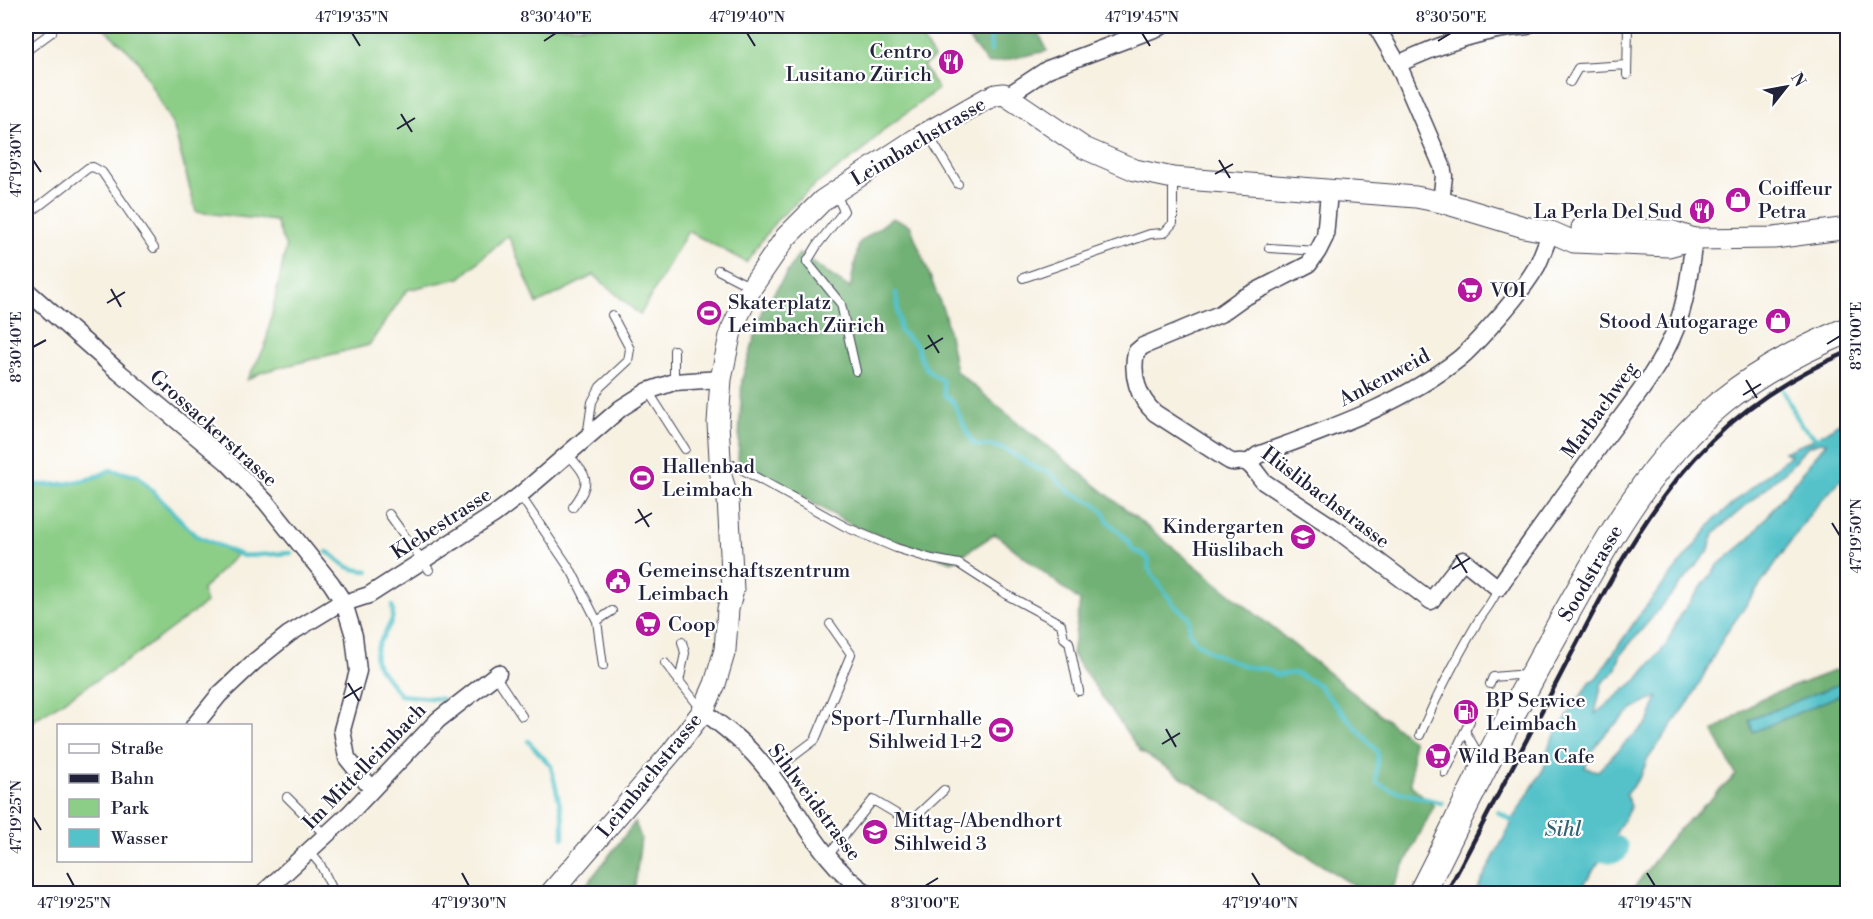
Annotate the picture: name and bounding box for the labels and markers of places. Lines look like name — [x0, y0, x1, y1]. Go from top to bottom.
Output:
place label: Centro Lusitano Zürich — [786, 40, 932, 88]
restaurant icon: Centro Lusitano Zürich — [936, 47, 966, 77]
place label: Coiffeur Petra — [1758, 177, 1833, 225]
shop icon: Coiffeur Petra — [1723, 185, 1753, 215]
restaurant icon: La Perla Del Sud — [1687, 196, 1717, 226]
place label: La Perla Del Sud — [1534, 200, 1683, 225]
supermarket icon: VOI — [1455, 275, 1485, 305]
place label: VOI — [1489, 279, 1527, 304]
place label: Skaterplatz Leimbach Zürich — [728, 291, 885, 339]
sports icon: Skaterplatz Leimbach Zürich — [694, 298, 724, 328]
shop icon: Stood Autogarage — [1763, 306, 1793, 336]
place label: Stood Autogarage — [1599, 310, 1758, 335]
place label: Hallenbad Leimbach — [662, 455, 756, 503]
sports icon: Hallenbad Leimbach — [627, 463, 657, 493]
place label: Kindergarten Hüslibach — [1162, 515, 1284, 563]
school or university icon: Kindergarten Hüslibach — [1288, 522, 1318, 552]
place label: Gemeinschaftszentrum Leimbach — [638, 559, 851, 607]
public building icon: Gemeinschaftszentrum Leimbach — [603, 566, 633, 596]
supermarket icon: Coop — [633, 609, 663, 639]
place label: Coop — [668, 613, 716, 638]
place label: BP Service Leimbach — [1485, 689, 1586, 737]
fuel station icon: BP Service Leimbach — [1451, 697, 1481, 727]
place label: Sport-/Turnhalle Sihlweid 1+2 — [831, 707, 982, 755]
sports icon: Sport-/Turnhalle Sihlweid 1+2 — [986, 715, 1016, 745]
supermarket icon: Wild Bean Cafe — [1423, 741, 1453, 771]
place label: Wild Bean Cafe — [1457, 745, 1595, 770]
place label: Mittag-/Abendhort Sihlweid 3 — [894, 809, 1062, 857]
school or university icon: Mittag-/Abendhort Sihlweid 3 — [860, 817, 890, 847]

